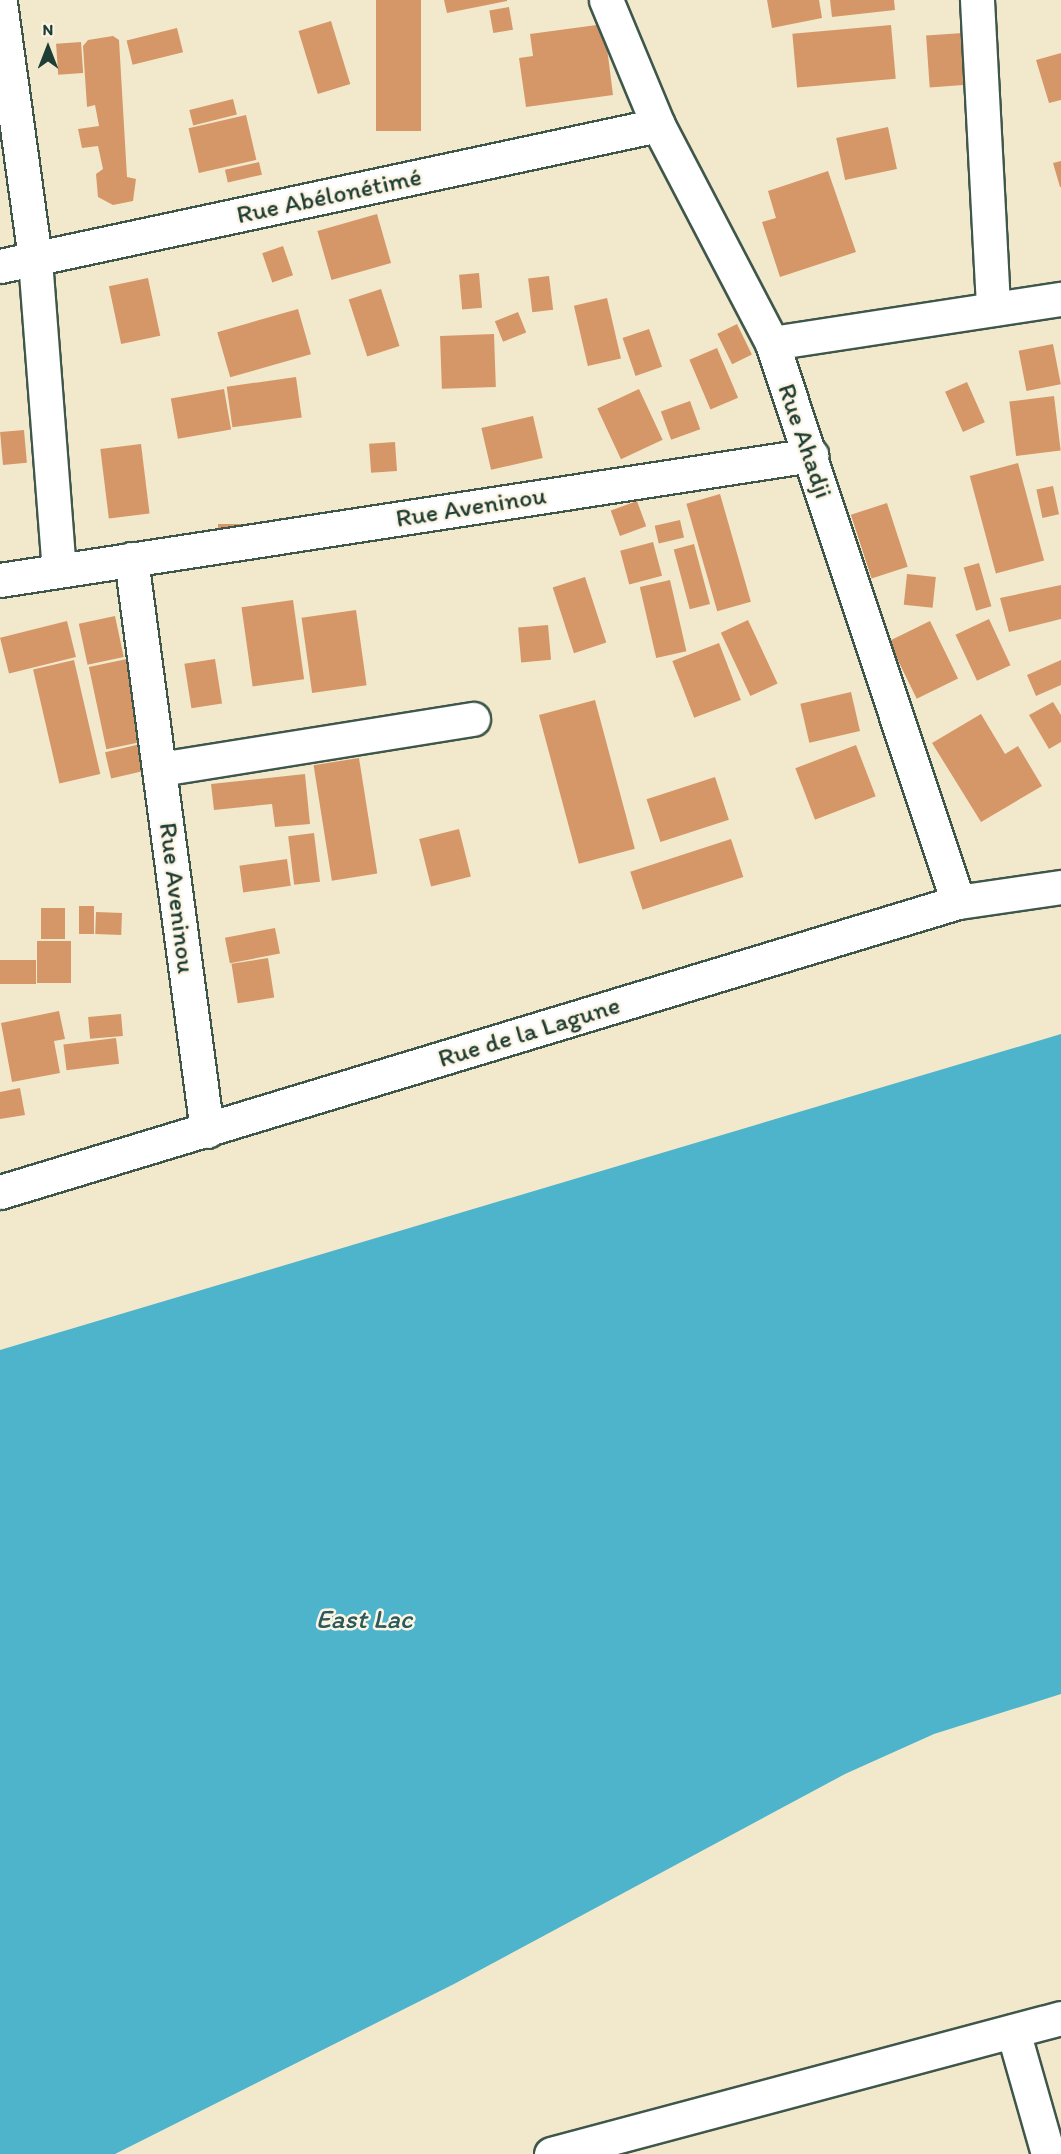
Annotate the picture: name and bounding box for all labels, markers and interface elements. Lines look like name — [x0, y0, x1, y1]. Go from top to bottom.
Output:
north arrow — [18, 18, 78, 78]
text: N — [43, 20, 53, 39]
street label: Rue Abélonétimé — [234, 161, 424, 231]
street label: Rue Ahadji — [771, 379, 839, 503]
street label: Rue Aveninou — [394, 480, 548, 534]
street label: Rue Aveninou — [152, 821, 202, 975]
street label: Rue de la Lagune — [434, 990, 624, 1074]
water label: East Lac — [315, 1603, 413, 1635]

